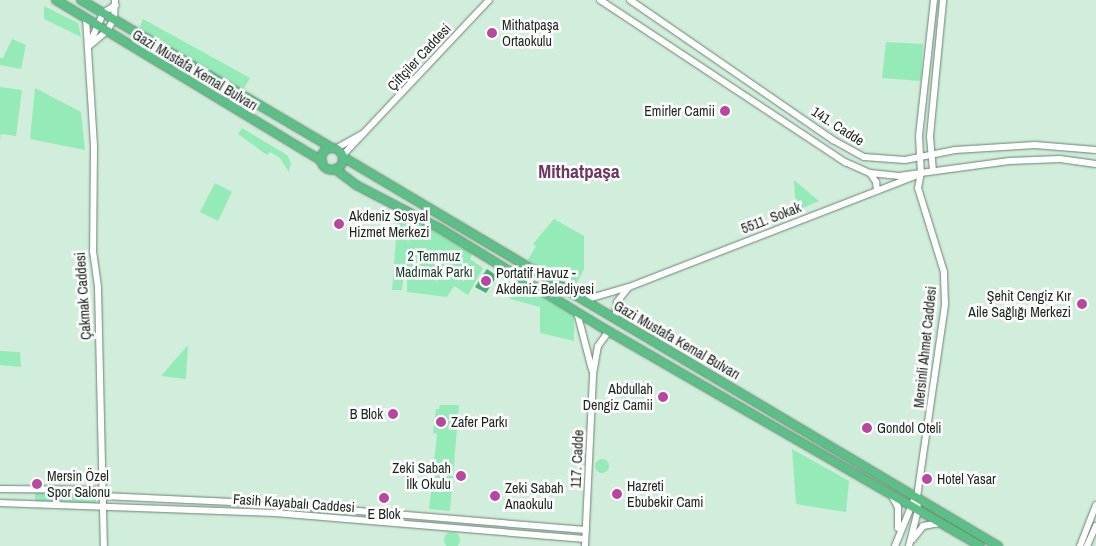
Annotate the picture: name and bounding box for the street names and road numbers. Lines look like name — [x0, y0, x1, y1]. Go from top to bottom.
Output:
street label: Çiftçiler Caddesi — [384, 20, 454, 94]
street label: Gazi Mustafa Kemal Bulvarı — [129, 26, 261, 114]
street label: 141. Cadde — [809, 103, 867, 149]
street label: 5511. Sokak — [739, 199, 803, 237]
street label: Çakmak Caddesi — [72, 251, 94, 341]
street label: Mersinli Ahmet Caddesi — [910, 285, 940, 409]
street label: Gazi Mustafa Kemal Bulvarı — [611, 297, 743, 383]
street label: 117. Cadde — [567, 429, 587, 489]
street label: Fasih Kayabalı Caddesi — [233, 490, 355, 516]

